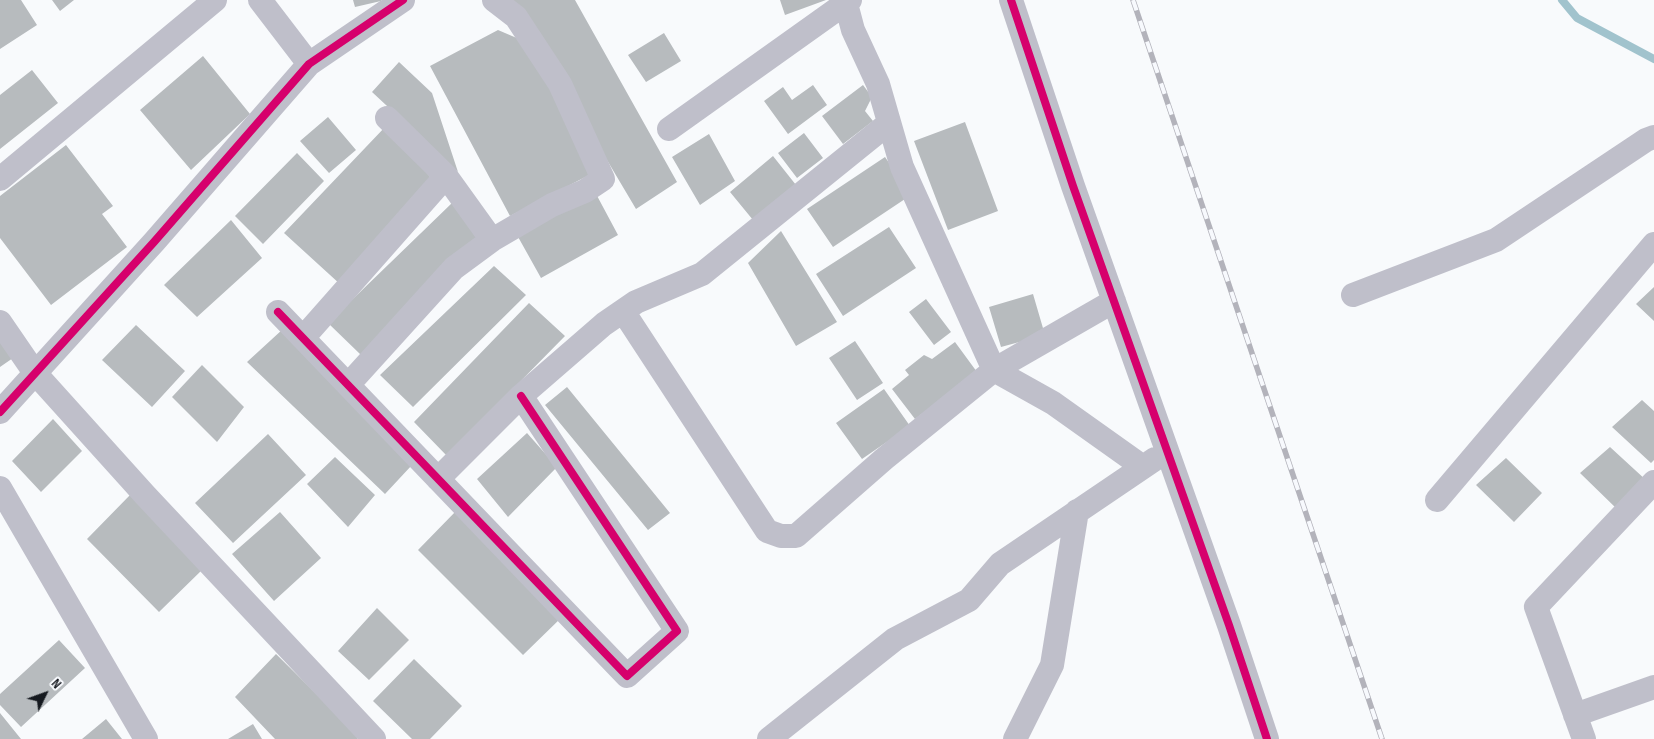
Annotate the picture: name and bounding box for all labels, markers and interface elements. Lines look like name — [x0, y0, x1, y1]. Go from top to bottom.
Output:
north arrow — [20, 669, 70, 719]
text: N — [48, 675, 65, 692]

